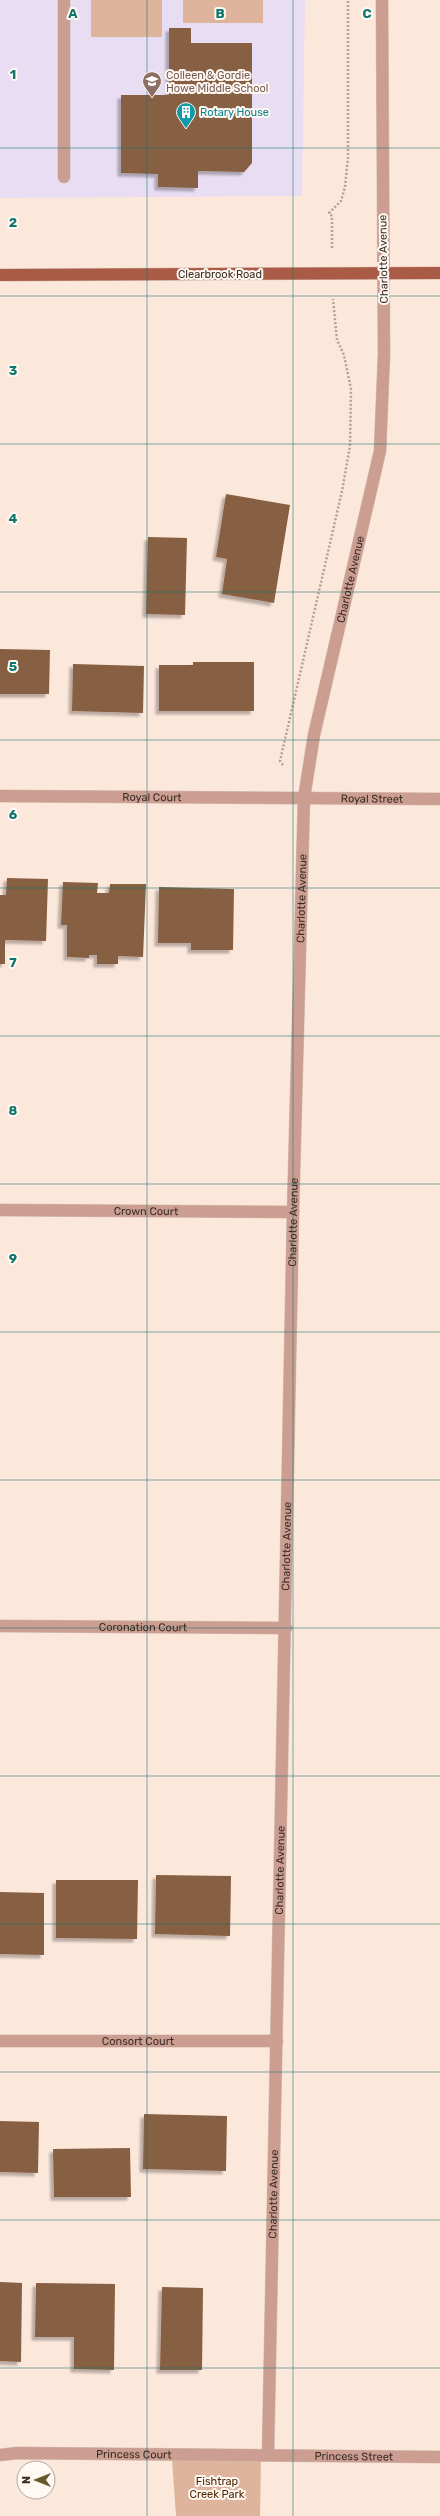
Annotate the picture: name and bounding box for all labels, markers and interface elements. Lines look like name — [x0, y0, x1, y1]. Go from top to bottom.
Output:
text: A — [68, 6, 78, 21]
text: B — [215, 6, 225, 21]
text: C — [362, 6, 372, 21]
text: 1 — [10, 67, 16, 82]
place label: Colleen & Gordie Howe Middle School — [166, 69, 268, 95]
school or university icon: Colleen & Gordie Howe Middle School — [141, 70, 163, 98]
building icon: Rotary House — [175, 101, 197, 129]
place label: Rotary House — [200, 106, 269, 119]
street label: Charlotte Avenue — [376, 214, 391, 304]
text: 2 — [9, 215, 17, 230]
street label: Clearbrook Road — [178, 268, 262, 281]
text: 3 — [9, 363, 18, 378]
text: 4 — [9, 511, 18, 526]
street label: Charlotte Avenue — [334, 535, 367, 624]
text: 5 — [9, 659, 17, 674]
street label: Royal Court — [122, 791, 182, 804]
street label: Royal Street — [341, 792, 404, 806]
text: 6 — [9, 807, 18, 822]
street label: Charlotte Avenue — [294, 854, 310, 943]
text: 7 — [9, 955, 17, 970]
text: 8 — [9, 1103, 18, 1118]
street label: Charlotte Avenue — [286, 1178, 301, 1267]
street label: Crown Court — [114, 1205, 179, 1218]
text: 9 — [9, 1251, 17, 1266]
street label: Charlotte Avenue — [279, 1502, 294, 1591]
street label: Coronation Court — [99, 1621, 188, 1634]
street label: Charlotte Avenue — [273, 1825, 288, 1915]
street label: Consort Court — [102, 2035, 175, 2048]
street label: Charlotte Avenue — [266, 2149, 281, 2239]
street label: Princess Court — [96, 2448, 172, 2461]
street label: Princess Street — [314, 2450, 394, 2464]
north arrow — [16, 2460, 56, 2500]
park label: Fishtrap Creek Park — [190, 2475, 245, 2501]
text: N — [20, 2476, 33, 2484]

